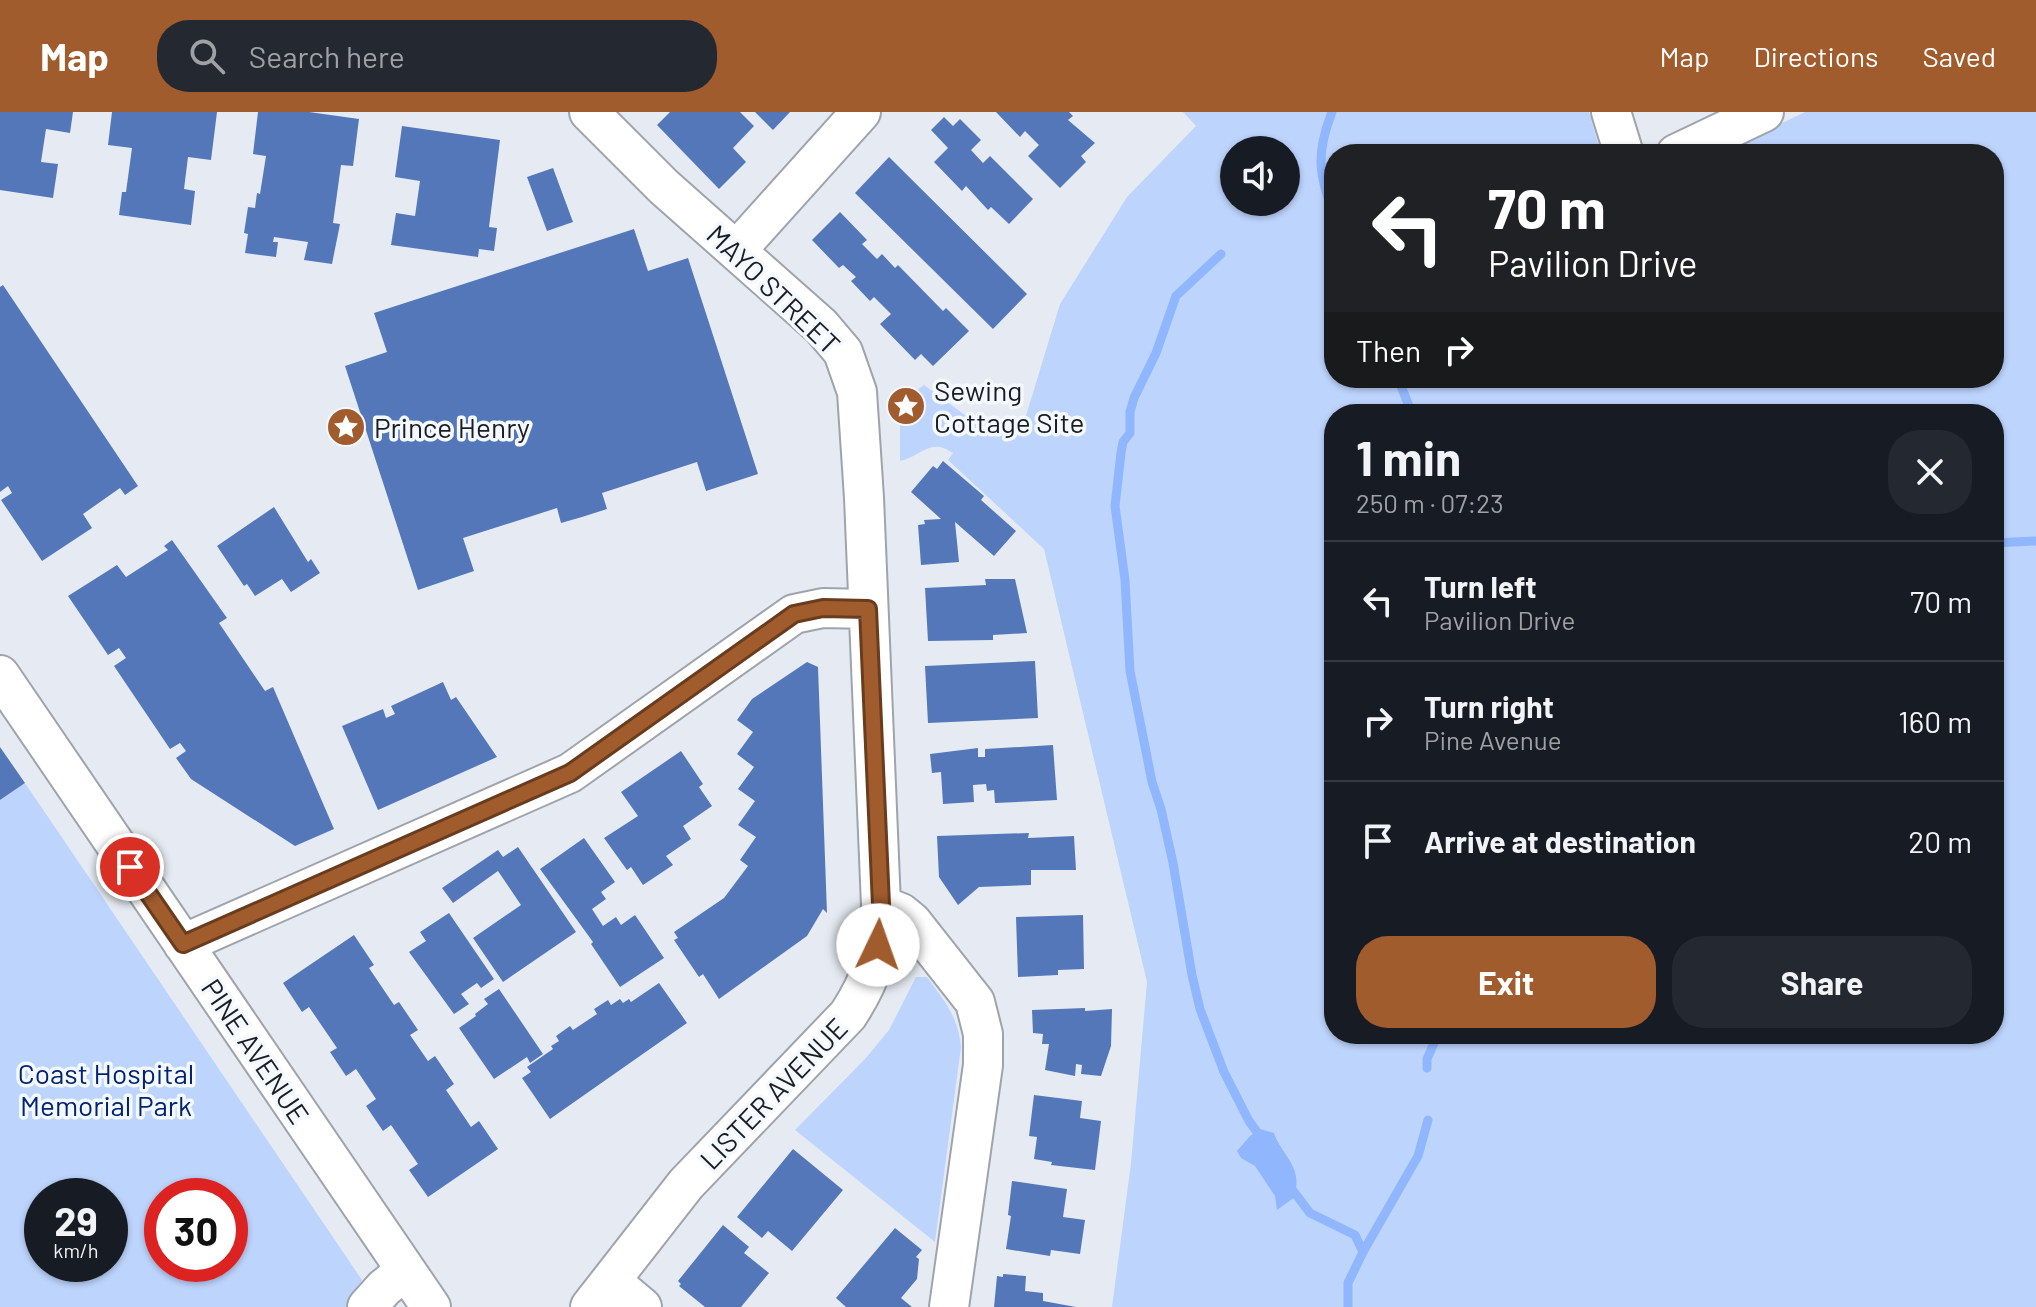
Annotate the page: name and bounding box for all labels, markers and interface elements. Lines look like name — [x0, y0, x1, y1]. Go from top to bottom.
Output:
search box — [157, 20, 717, 92]
text: Map — [40, 33, 109, 79]
icon: search — [185, 34, 229, 78]
text: Search here — [249, 38, 405, 74]
text: Map — [1660, 39, 1709, 73]
text: Directions — [1753, 39, 1879, 73]
text: Saved — [1923, 39, 1996, 73]
map controls — [1220, 136, 1300, 216]
button: sound — [1220, 136, 1300, 216]
text: 70 m — [1488, 173, 1606, 240]
icon: left — [1356, 176, 1460, 280]
street label: MAYO STREET — [700, 217, 848, 361]
text: Pavilion Drive — [1488, 241, 1698, 284]
icon: right — [1437, 328, 1481, 372]
text: Then — [1356, 332, 1421, 368]
place label: Sewing Cottage Site — [934, 373, 1084, 439]
place icon: Sewing Cottage Site — [885, 385, 927, 427]
place icon: Prince Henry — [325, 406, 367, 448]
place label: Prince Henry — [374, 410, 530, 444]
text: 1 min — [1356, 428, 1461, 486]
button: close — [1888, 430, 1972, 514]
text: 250 m · 07:23 — [1356, 487, 1504, 518]
text: Turn left — [1424, 568, 1537, 604]
icon: left — [1356, 579, 1400, 623]
text: 70 m — [1910, 583, 1972, 619]
text: Pavilion Drive — [1424, 604, 1575, 635]
text: Turn right — [1424, 688, 1554, 724]
icon: right — [1356, 699, 1400, 743]
text: 160 m — [1898, 703, 1972, 739]
text: Pine Avenue — [1424, 724, 1562, 755]
icon: arrive — [1356, 819, 1400, 863]
text: Arrive at destination — [1424, 823, 1696, 859]
text: 20 m — [1908, 823, 1972, 859]
pin — [96, 833, 164, 901]
icon: arrive — [108, 845, 152, 889]
position arrow — [836, 903, 920, 987]
button: Exit — [1356, 936, 1656, 1028]
button: Share — [1672, 936, 1972, 1028]
street label: PINE AVENUE — [195, 972, 317, 1130]
street label: LISTER AVENUE — [692, 1010, 854, 1176]
park label: Coast Hospital Memorial Park — [18, 1056, 194, 1122]
speed limit sign: 30 — [144, 1178, 248, 1282]
text: 29 — [54, 1196, 98, 1244]
text: km/h — [53, 1238, 99, 1262]

